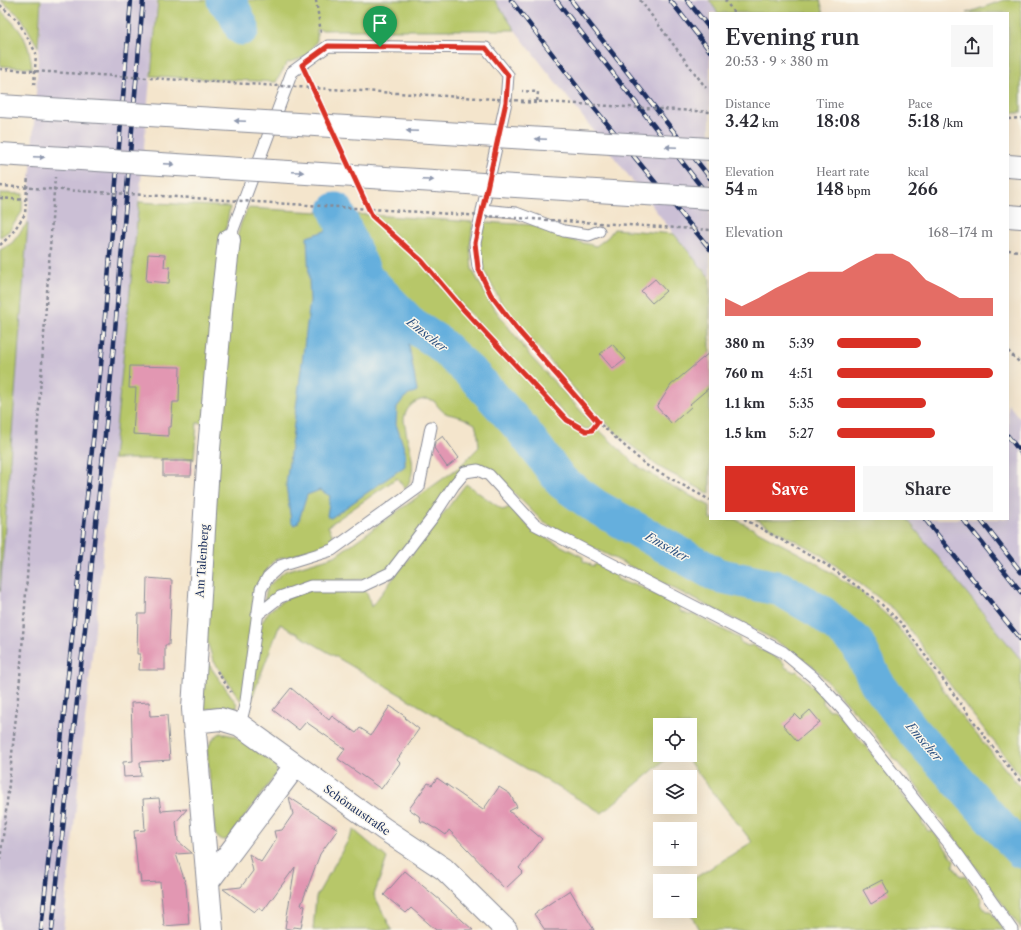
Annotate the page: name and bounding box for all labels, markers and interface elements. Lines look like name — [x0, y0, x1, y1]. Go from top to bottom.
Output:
pin — [363, 6, 397, 47]
icon: arrive — [369, 12, 391, 34]
text: Evening run — [725, 24, 860, 51]
button: share — [951, 25, 993, 67]
text: 20:53 · 9 × 380 m — [725, 53, 829, 69]
text: Distance — [725, 97, 771, 111]
text: Time — [816, 97, 844, 111]
text: Pace — [908, 97, 933, 111]
text: 3.42 — [725, 111, 759, 131]
text: 18:08 — [816, 111, 860, 131]
text: 5:18 — [908, 111, 940, 131]
text: km — [759, 116, 779, 130]
text: /km — [940, 116, 963, 130]
one-way arrow — [234, 117, 246, 124]
one-way arrow — [405, 128, 418, 134]
one-way arrow — [535, 135, 547, 142]
one-way arrow — [665, 143, 677, 150]
one-way arrow — [33, 153, 45, 160]
one-way arrow — [163, 161, 175, 168]
text: Elevation — [725, 165, 774, 179]
text: Heart rate — [816, 165, 869, 179]
text: kcal — [908, 165, 928, 179]
one-way arrow — [292, 169, 304, 176]
one-way arrow — [422, 177, 434, 184]
text: 54 — [725, 179, 744, 199]
text: 148 — [816, 179, 844, 199]
text: 266 — [908, 179, 938, 199]
text: m — [744, 184, 758, 198]
text: bpm — [844, 184, 871, 198]
text: Elevation — [725, 224, 783, 240]
text: 168–174 m — [928, 224, 993, 240]
water label: Emscher — [403, 314, 452, 356]
text: 380 m — [725, 335, 765, 351]
text: 5:39 — [789, 335, 814, 351]
text: 760 m — [725, 365, 764, 381]
text: 4:51 — [789, 365, 813, 381]
text: 1.1 km — [725, 395, 765, 411]
text: 5:35 — [789, 395, 814, 411]
text: 1.5 km — [725, 425, 766, 441]
text: 5:27 — [789, 425, 814, 441]
button: Save — [725, 466, 855, 512]
button: Share — [863, 466, 993, 512]
street label: Am Talenberg — [192, 524, 212, 599]
water label: Emscher — [642, 528, 693, 565]
map controls — [653, 718, 697, 918]
button: locate — [653, 718, 697, 762]
water label: Emscher — [903, 718, 946, 765]
button: layers — [653, 770, 697, 814]
street label: Schönaustraße — [321, 782, 393, 838]
button: + — [653, 822, 697, 866]
button: − — [653, 874, 697, 918]

